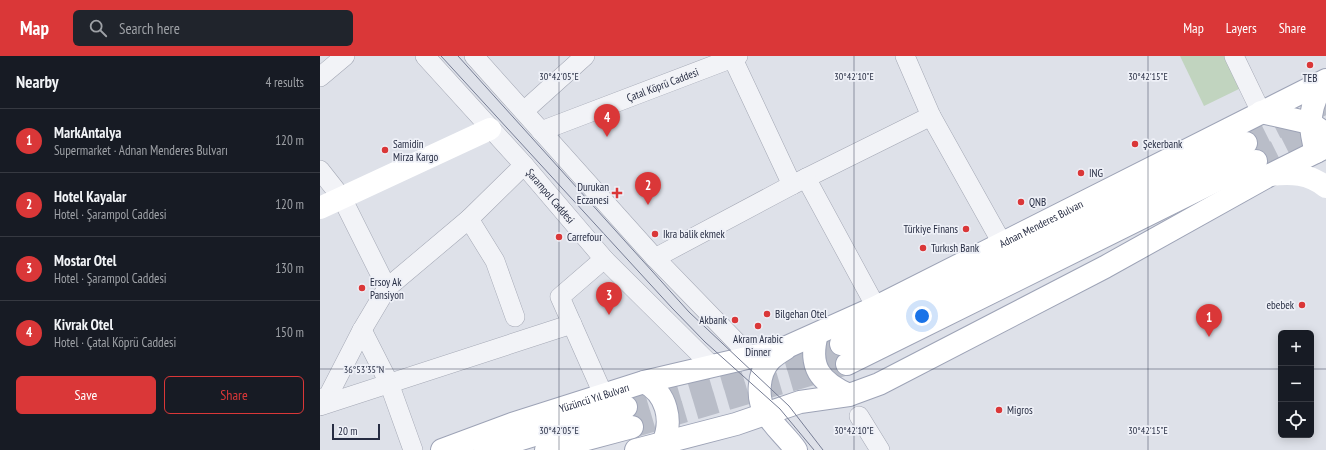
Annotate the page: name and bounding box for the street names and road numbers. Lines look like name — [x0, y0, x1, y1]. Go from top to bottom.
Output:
street label: Çatal Köprü Caddesi — [625, 65, 700, 105]
street label: Şarampol Caddesi — [523, 166, 578, 226]
street label: Adnan Menderes Bulvarı — [997, 197, 1086, 251]
street label: Yüzüncü Yıl Bulvarı — [558, 380, 631, 416]

